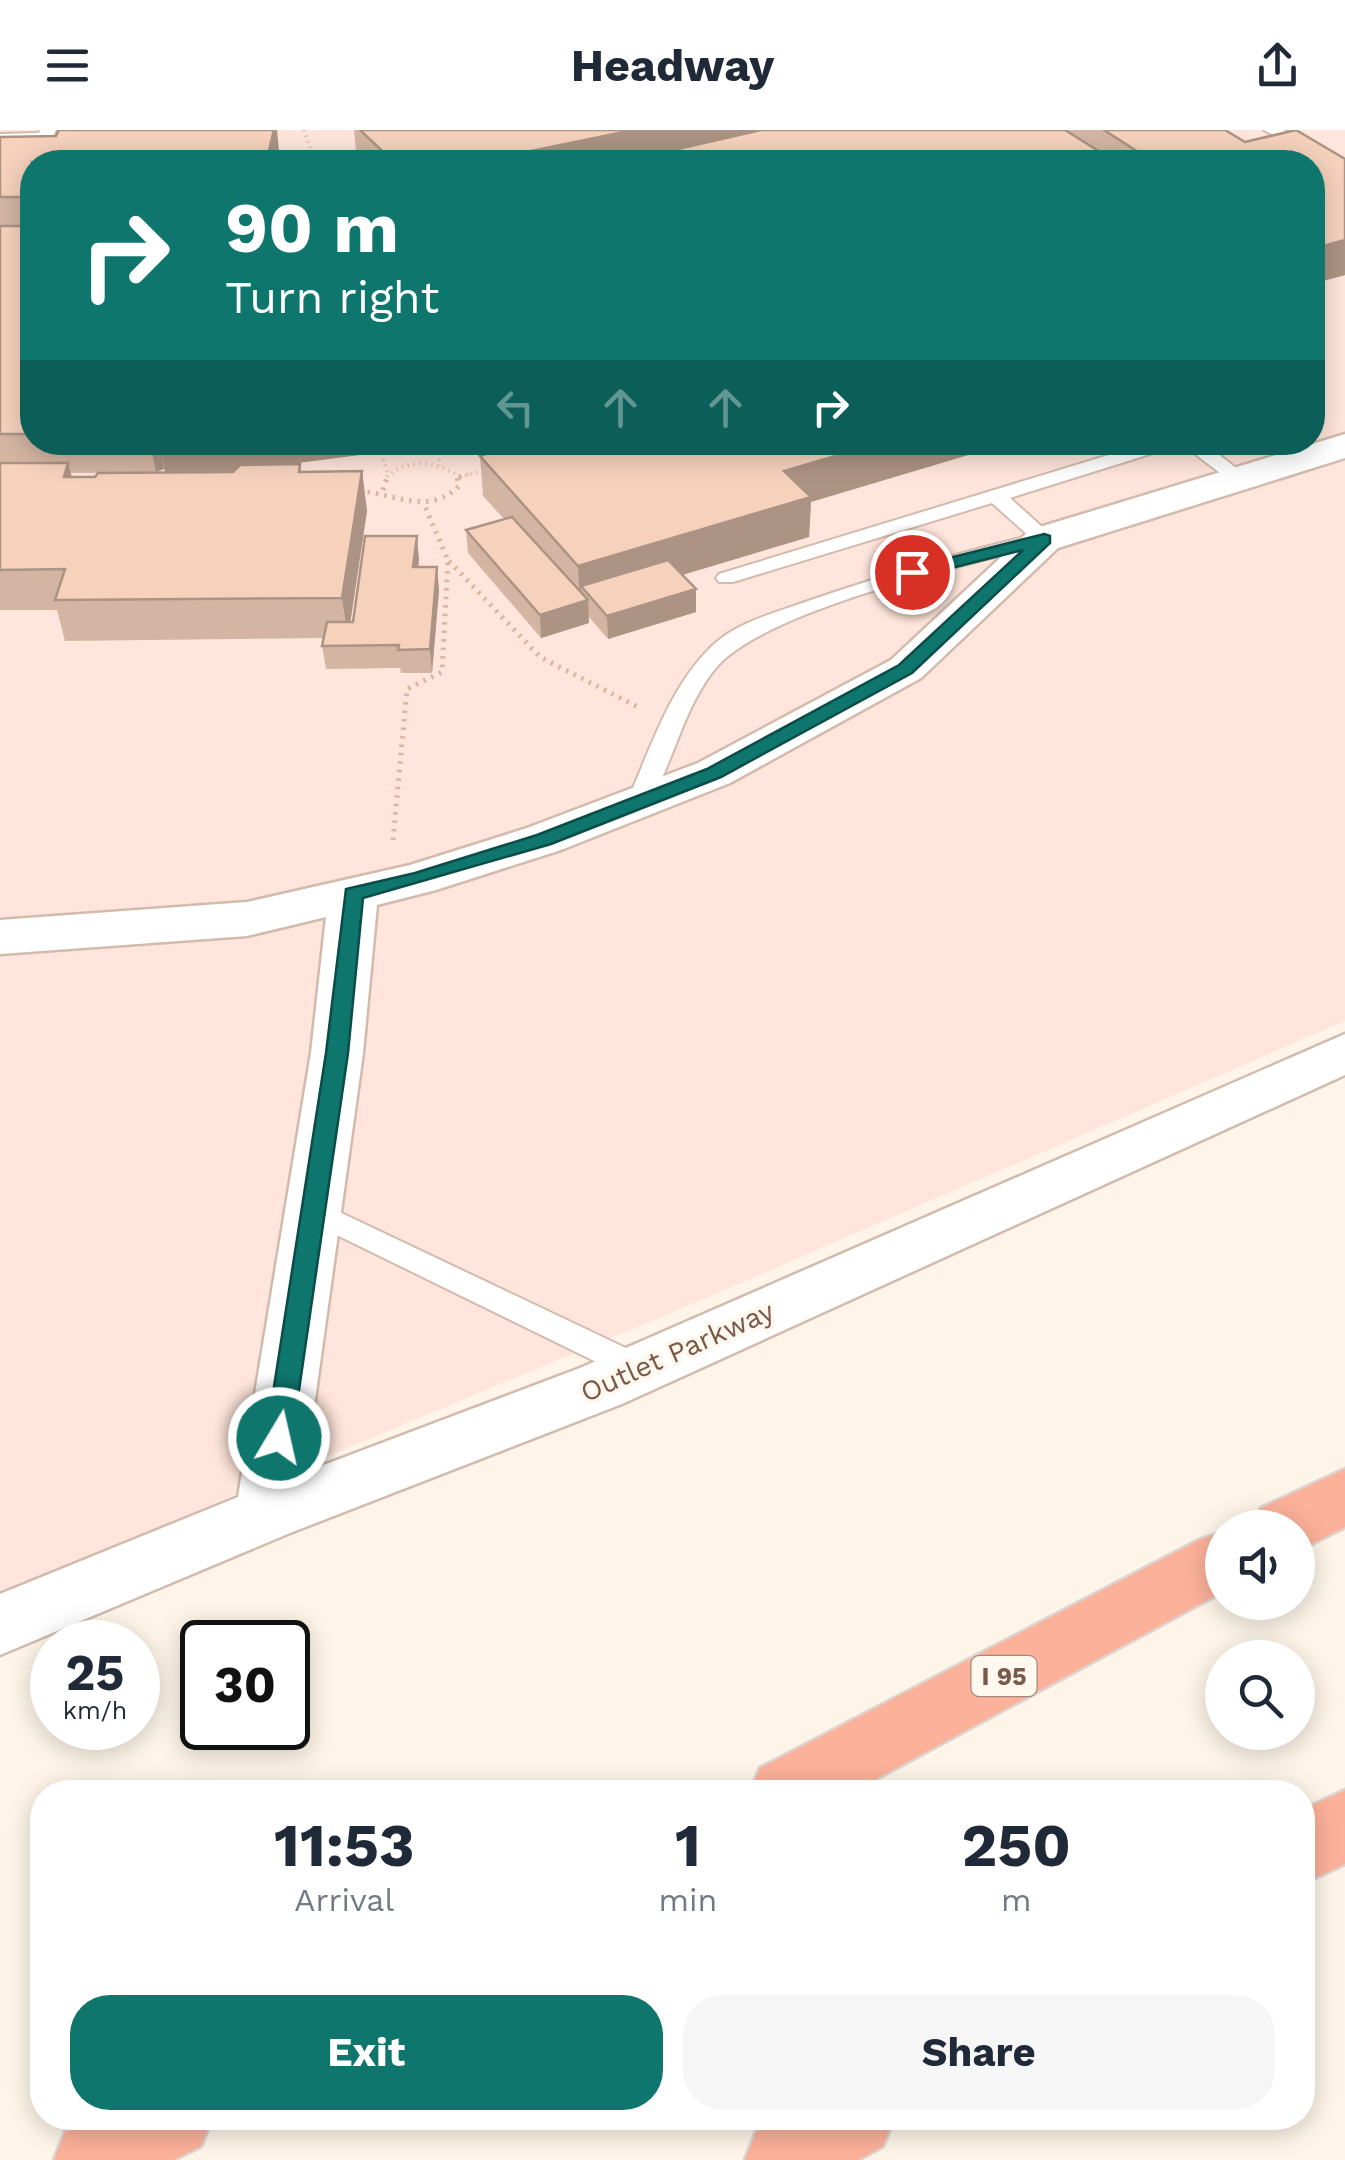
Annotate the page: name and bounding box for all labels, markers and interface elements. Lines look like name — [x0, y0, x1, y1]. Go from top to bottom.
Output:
icon: menu — [40, 38, 95, 93]
icon: share — [1250, 38, 1305, 93]
text: Headway — [571, 39, 774, 92]
text: 90 m — [225, 187, 399, 269]
icon: right — [60, 190, 190, 320]
text: Turn right — [225, 271, 439, 324]
icon: left — [488, 380, 543, 435]
icon: ahead — [593, 380, 648, 435]
icon: ahead — [698, 380, 753, 435]
icon: right — [803, 380, 858, 435]
pin — [870, 530, 955, 615]
icon: arrive — [885, 545, 940, 600]
street label: Outlet Parkway — [575, 1294, 780, 1409]
position arrow — [227, 1386, 331, 1490]
map controls — [1205, 1510, 1315, 1750]
button: sound — [1205, 1510, 1315, 1620]
speed limit sign: 30 — [180, 1620, 310, 1750]
button: search — [1205, 1640, 1315, 1750]
text: 25 — [66, 1643, 124, 1702]
road number: I 95 — [972, 1656, 1036, 1696]
text: km/h — [63, 1696, 127, 1725]
text: 11:53 — [274, 1810, 415, 1881]
text: 1 — [675, 1810, 701, 1881]
text: 250 — [962, 1810, 1071, 1881]
text: Arrival — [294, 1881, 394, 1919]
text: min — [659, 1881, 717, 1919]
text: m — [1001, 1881, 1031, 1919]
button: Exit — [70, 1995, 663, 2110]
button: Share — [683, 1995, 1275, 2110]

